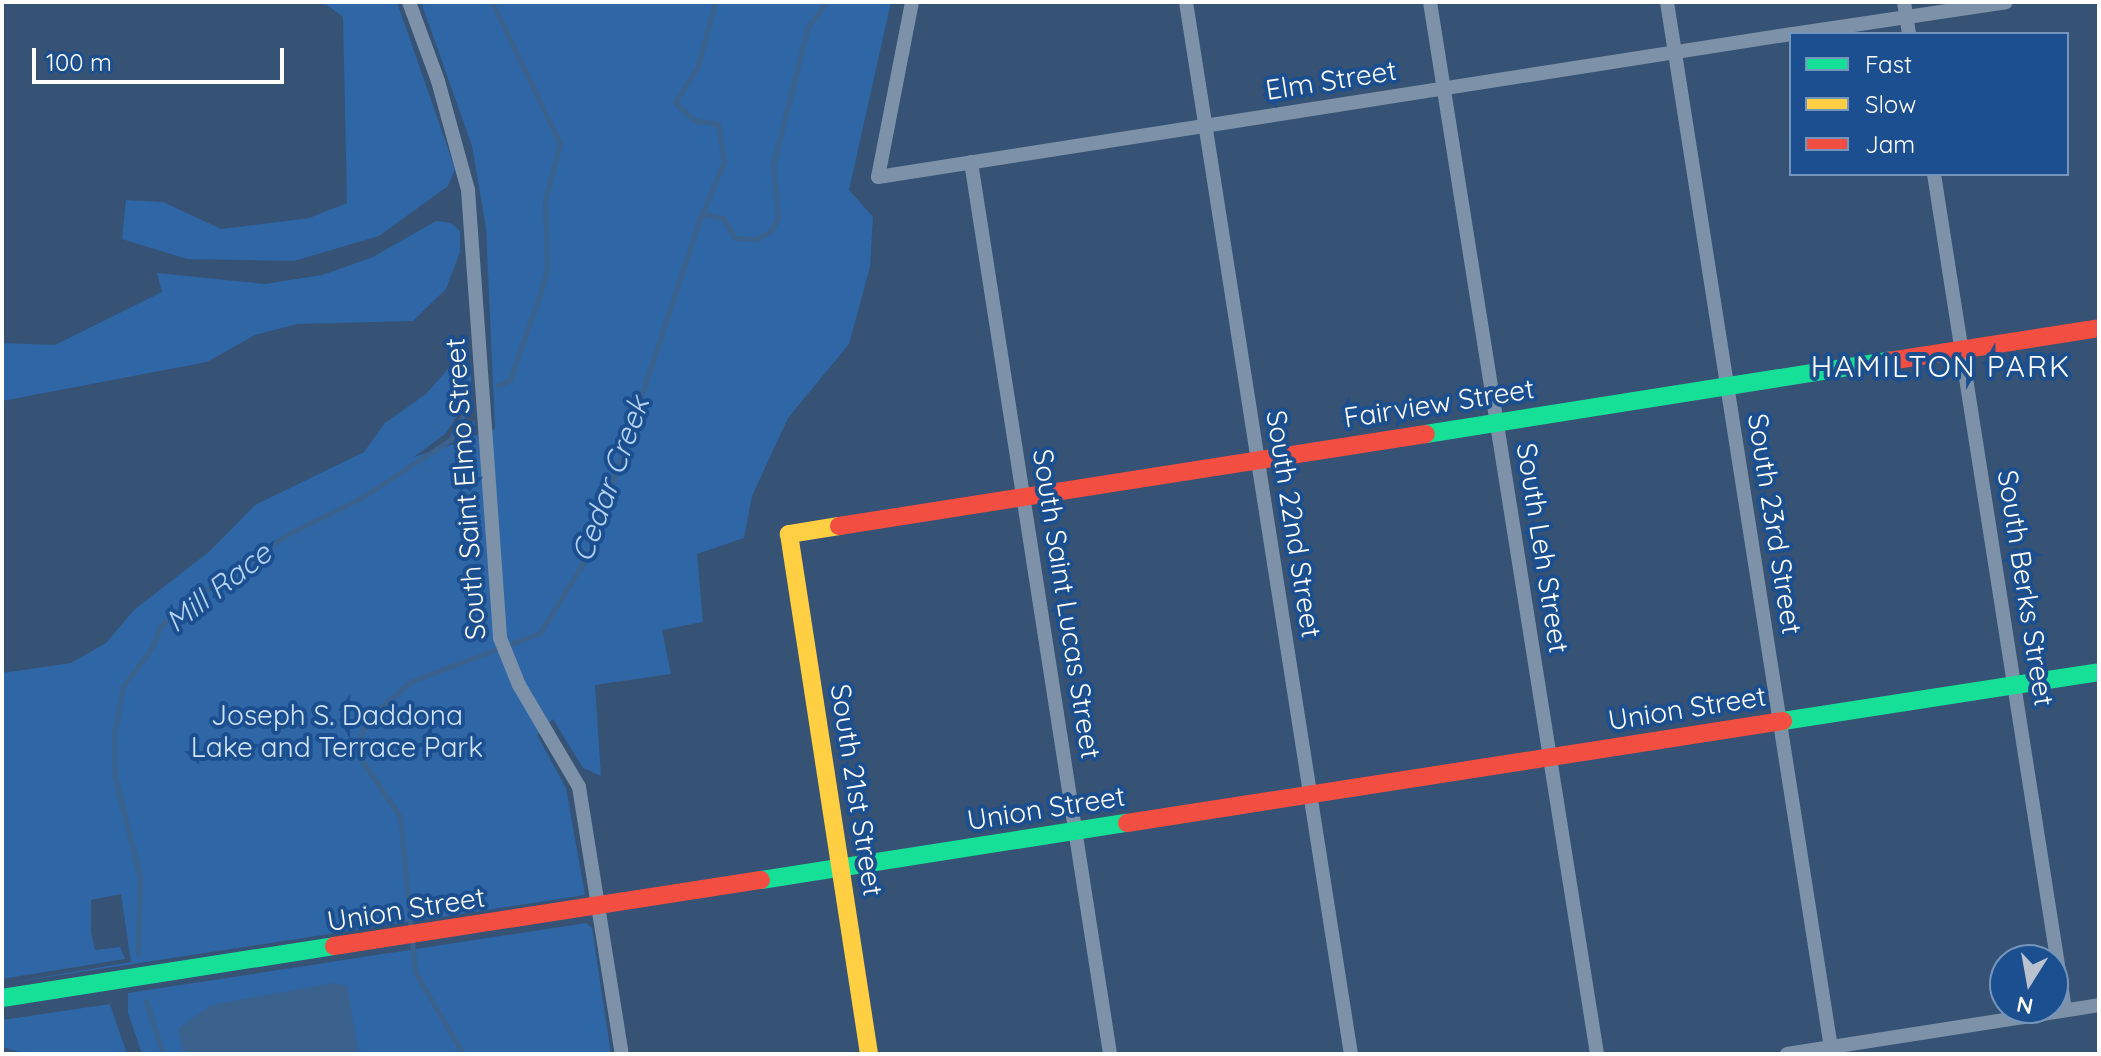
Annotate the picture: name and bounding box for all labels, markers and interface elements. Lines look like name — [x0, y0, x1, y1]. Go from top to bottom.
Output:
scale bar — [36, 32, 288, 82]
legend — [1789, 32, 2069, 176]
text: 100 m — [46, 47, 112, 77]
text: Fast — [1865, 49, 1912, 79]
street label: Elm Street — [1263, 53, 1399, 107]
text: Slow — [1865, 89, 1916, 119]
text: Jam — [1865, 129, 1915, 159]
street label: South Saint Elmo Street — [438, 337, 492, 641]
district label: HAMILTON PARK — [1811, 348, 2071, 384]
street label: Fairview Street — [1341, 371, 1537, 435]
water label: Cedar Creek — [563, 392, 657, 566]
street label: South 22nd Street — [1259, 408, 1329, 640]
street label: South 23rd Street — [1741, 411, 1809, 637]
street label: South Leh Street — [1510, 440, 1576, 656]
street label: South Saint Lucas Street — [1026, 447, 1108, 761]
street label: South Berks Street — [1991, 468, 2061, 708]
water label: Mill Race — [158, 535, 278, 639]
street label: Union Street — [1606, 679, 1768, 737]
street label: South 21st Street — [824, 682, 890, 898]
park label: Joseph S. Daddona Lake and Terrace Park — [191, 698, 483, 764]
street label: Union Street — [965, 779, 1127, 837]
street label: Union Street — [325, 880, 487, 938]
north arrow — [1989, 944, 2069, 1024]
text: N — [2014, 990, 2035, 1021]

